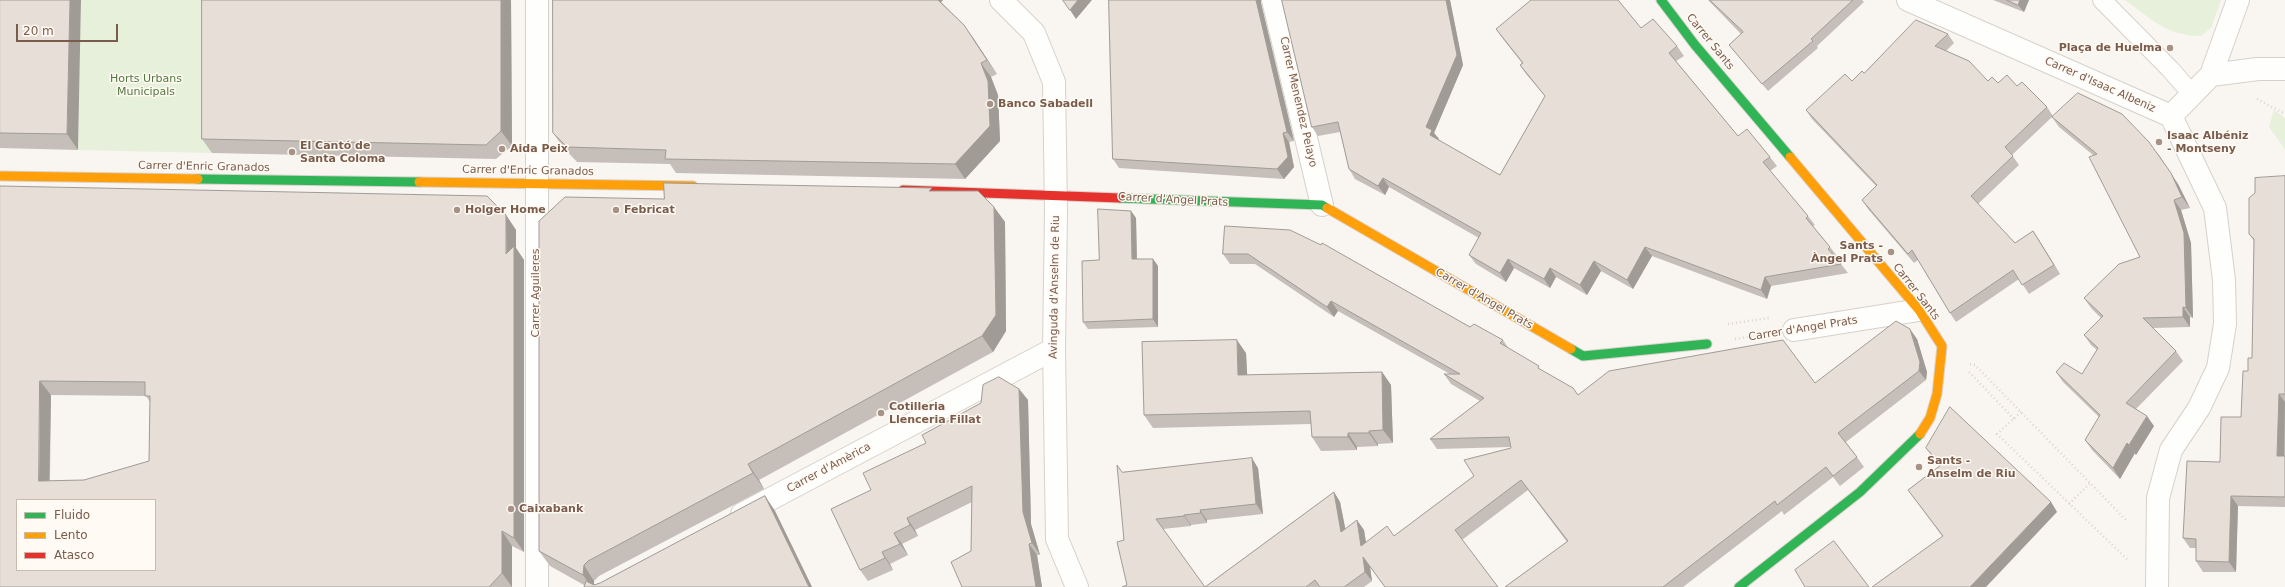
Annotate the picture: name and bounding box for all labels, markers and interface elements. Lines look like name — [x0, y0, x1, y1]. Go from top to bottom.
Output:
street label: Carrer Sants — [1683, 11, 1737, 73]
scale bar — [18, 16, 120, 42]
text: 20 m — [23, 24, 54, 38]
street label: Carrer Menendez Pelayo — [1277, 35, 1319, 169]
place label: Plaça de Huelma — [2059, 41, 2162, 55]
marker: Plaça de Huelma — [2165, 43, 2175, 53]
street label: Carrer d'Isaac Albeniz — [2043, 55, 2157, 115]
park label: Horts Urbans Municipals — [110, 72, 182, 98]
place label: Banco Sabadell — [998, 97, 1093, 111]
marker: Banco Sabadell — [985, 99, 995, 109]
place label: Isaac Albéniz - Montseny — [2167, 129, 2248, 155]
marker: Isaac Albéniz - Montseny — [2154, 137, 2164, 147]
place label: El Cantó de Santa Coloma — [300, 139, 386, 165]
place label: Aida Peix — [510, 142, 568, 156]
marker: Aida Peix — [497, 144, 507, 154]
marker: El Cantó de Santa Coloma — [287, 147, 297, 157]
street label: Carrer d'Enric Granados — [138, 159, 270, 175]
street label: Carrer d'Enric Granados — [462, 163, 594, 179]
street label: Carrer d'Angel Prats — [1118, 191, 1228, 209]
place label: Holger Home — [465, 203, 546, 217]
place label: Febricat — [624, 203, 675, 217]
marker: Holger Home — [452, 205, 462, 215]
marker: Febricat — [611, 205, 621, 215]
street label: Avinguda d'Anselm de Riu — [1047, 215, 1063, 359]
place label: Sants - Àngel Prats — [1811, 239, 1883, 265]
marker: Sants - Àngel Prats — [1886, 247, 1896, 257]
street label: Carrer Aguileres — [529, 249, 543, 337]
street label: Carrer Sants — [1890, 261, 1942, 323]
street label: Carrer d'Angel Prats — [1433, 266, 1535, 332]
street label: Carrer d'Angel Prats — [1747, 314, 1859, 344]
place label: Cotilleria Llenceria Fillat — [889, 400, 981, 426]
marker: Cotilleria Llenceria Fillat — [876, 408, 886, 418]
street label: Carrer d'Amèrica — [785, 440, 873, 496]
place label: Sants - Anselm de Riu — [1927, 454, 2016, 480]
marker: Sants - Anselm de Riu — [1914, 462, 1924, 472]
legend — [16, 499, 156, 571]
place label: Caixabank — [519, 502, 583, 516]
marker: Caixabank — [506, 504, 516, 514]
text: Fluido — [54, 508, 90, 522]
text: Lento — [54, 528, 88, 542]
text: Atasco — [54, 548, 94, 562]

